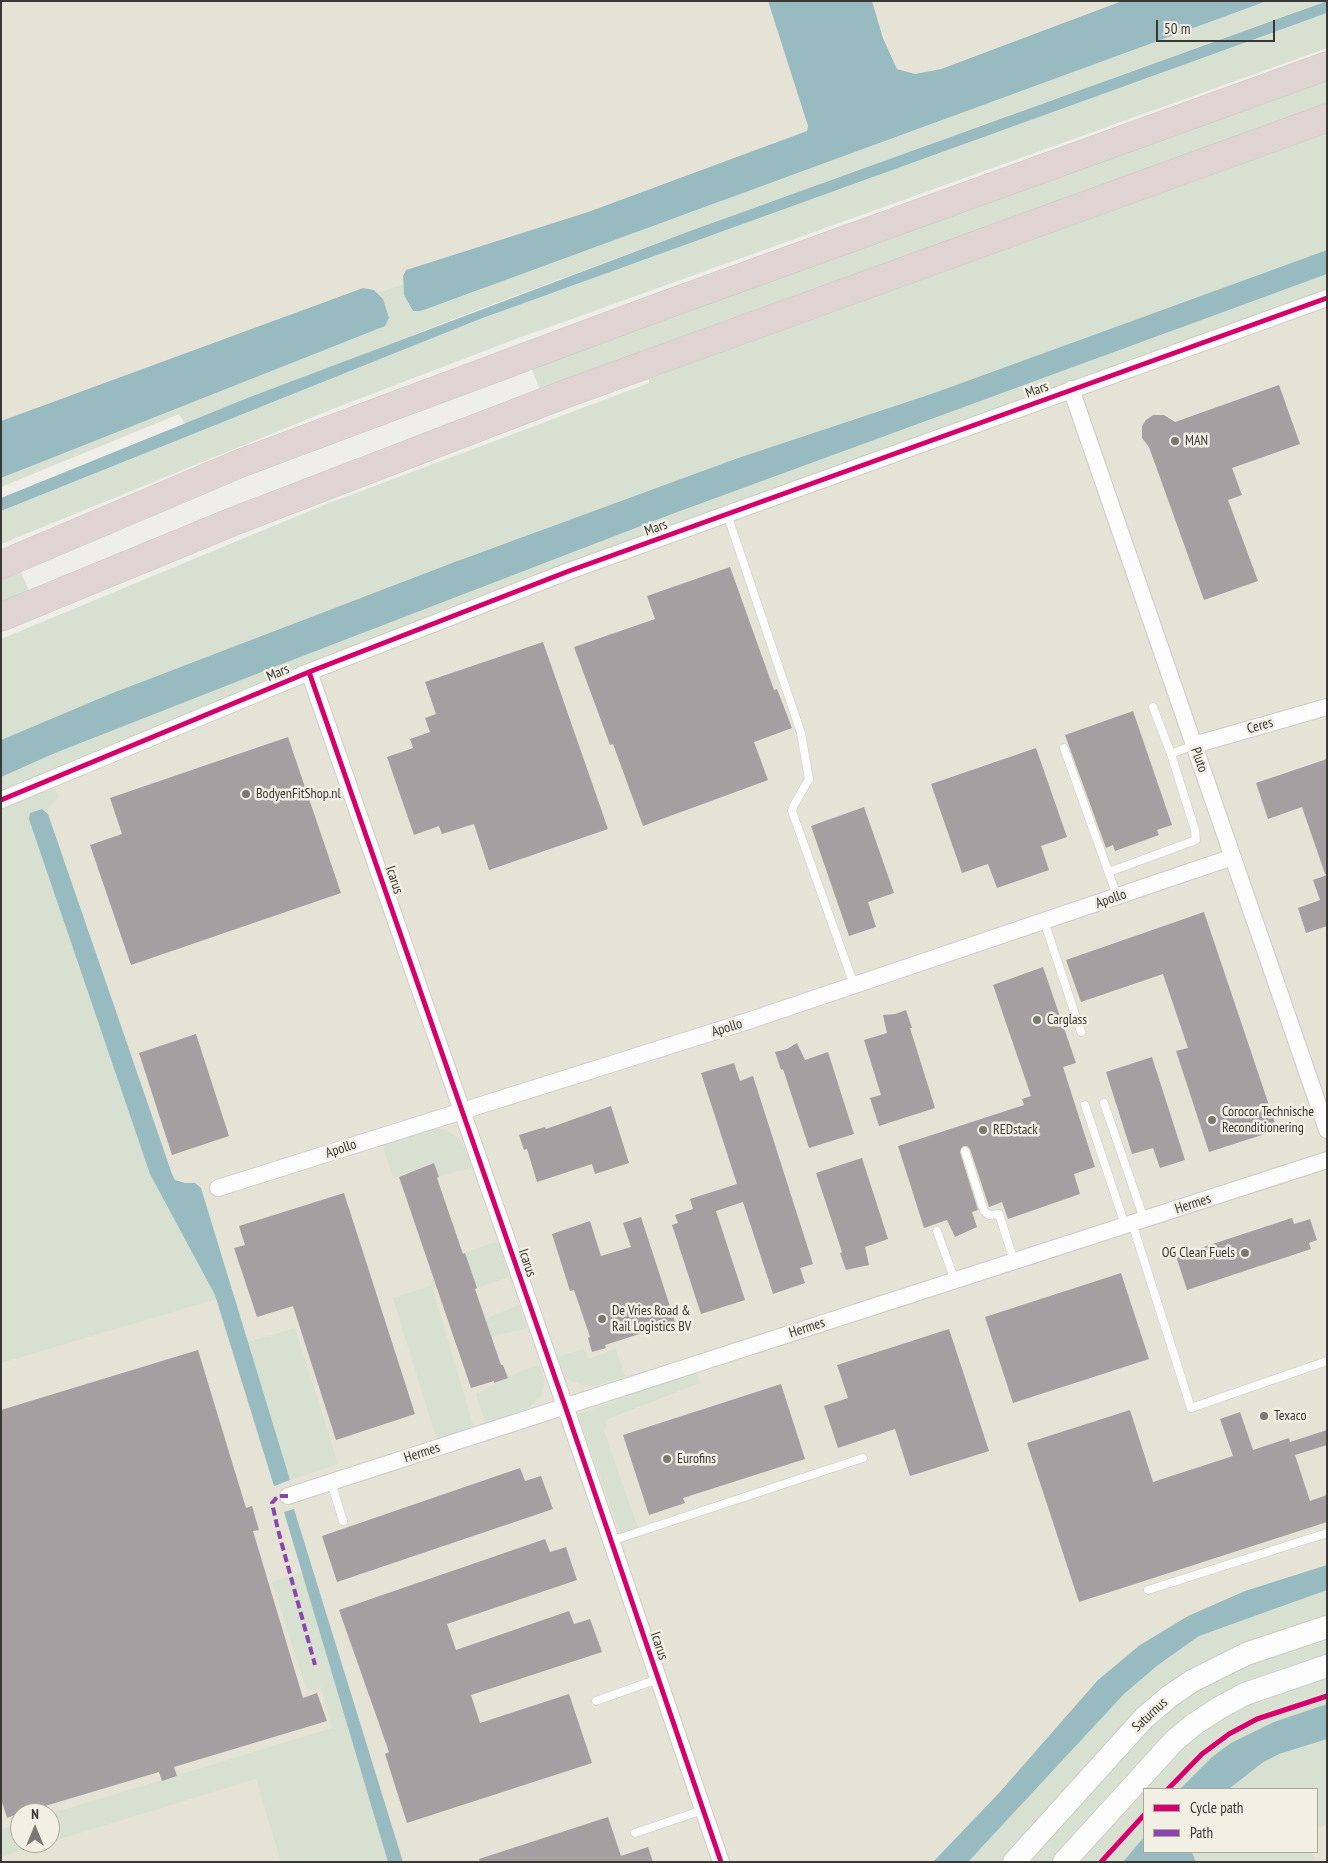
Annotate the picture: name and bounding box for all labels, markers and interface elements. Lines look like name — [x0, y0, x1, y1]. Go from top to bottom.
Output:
scale bar — [1158, 10, 1277, 42]
text: 50 m — [1164, 19, 1190, 38]
street label: Mars — [1023, 378, 1051, 402]
place label: MAN — [1185, 433, 1208, 449]
marker: MAN — [1169, 435, 1181, 447]
street label: Mars — [642, 516, 670, 540]
street label: Mars — [264, 661, 292, 685]
street label: Ceres — [1245, 714, 1275, 738]
street label: Pluto — [1187, 745, 1211, 775]
place label: BodyenFitShop.nl — [256, 786, 341, 802]
marker: BodyenFitShop.nl — [240, 788, 252, 800]
street label: Icarus — [381, 864, 407, 896]
street label: Apollo — [1093, 886, 1129, 912]
place label: Carglass — [1047, 1012, 1087, 1028]
marker: Carglass — [1031, 1014, 1043, 1026]
street label: Apollo — [710, 1015, 744, 1041]
place label: Corocor Technische Reconditionering — [1222, 1104, 1314, 1136]
marker: Corocor Technische Reconditionering — [1206, 1114, 1218, 1126]
place label: REDstack — [993, 1122, 1038, 1138]
marker: REDstack — [977, 1124, 989, 1136]
street label: Apollo — [324, 1136, 358, 1162]
street label: Hermes — [1173, 1190, 1213, 1218]
place label: OG Clean Fuels — [1162, 1245, 1235, 1261]
street label: Icarus — [514, 1247, 540, 1279]
marker: OG Clean Fuels — [1239, 1247, 1251, 1259]
place label: De Vries Road & Rail Logistics BV — [612, 1303, 691, 1335]
marker: De Vries Road & Rail Logistics BV — [596, 1313, 608, 1325]
street label: Hermes — [787, 1314, 827, 1342]
place label: Texaco — [1274, 1408, 1307, 1424]
marker: Texaco — [1258, 1410, 1270, 1422]
street label: Hermes — [402, 1439, 442, 1467]
place label: Eurofins — [677, 1451, 716, 1467]
marker: Eurofins — [661, 1453, 673, 1465]
street label: Icarus — [646, 1630, 672, 1662]
street label: Saturnus — [1129, 1694, 1171, 1736]
legend — [1143, 1788, 1318, 1853]
text: Cycle path — [1190, 1798, 1243, 1817]
north arrow — [10, 1803, 60, 1853]
text: N — [31, 1805, 39, 1823]
text: Path — [1190, 1823, 1213, 1842]

